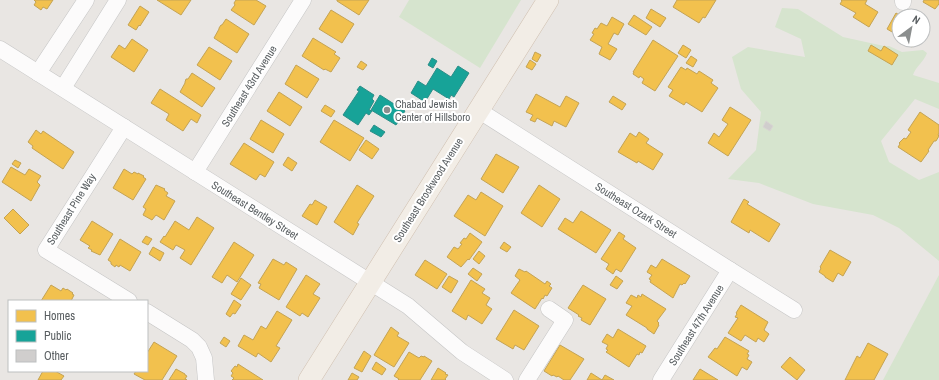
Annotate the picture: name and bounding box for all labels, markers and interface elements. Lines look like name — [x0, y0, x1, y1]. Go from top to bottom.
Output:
north arrow — [891, 8, 931, 48]
text: N — [910, 12, 923, 27]
street label: Southeast 43rd Avenue — [218, 43, 280, 129]
place label: Chabad Jewish Center of Hillsboro — [395, 97, 470, 124]
marker: Chabad Jewish Center of Hillsboro — [382, 105, 392, 115]
street label: Southeast Brookwood Avenue — [390, 135, 466, 245]
street label: Southeast Pine Way — [43, 170, 99, 247]
street label: Southeast Bentley Street — [209, 178, 301, 243]
street label: Southeast Ozark Street — [593, 179, 680, 241]
street label: Southeast 47th Avenue — [665, 282, 727, 368]
legend — [8, 300, 148, 372]
text: Homes — [44, 308, 75, 324]
text: Public — [44, 328, 71, 344]
text: Other — [44, 348, 69, 364]

